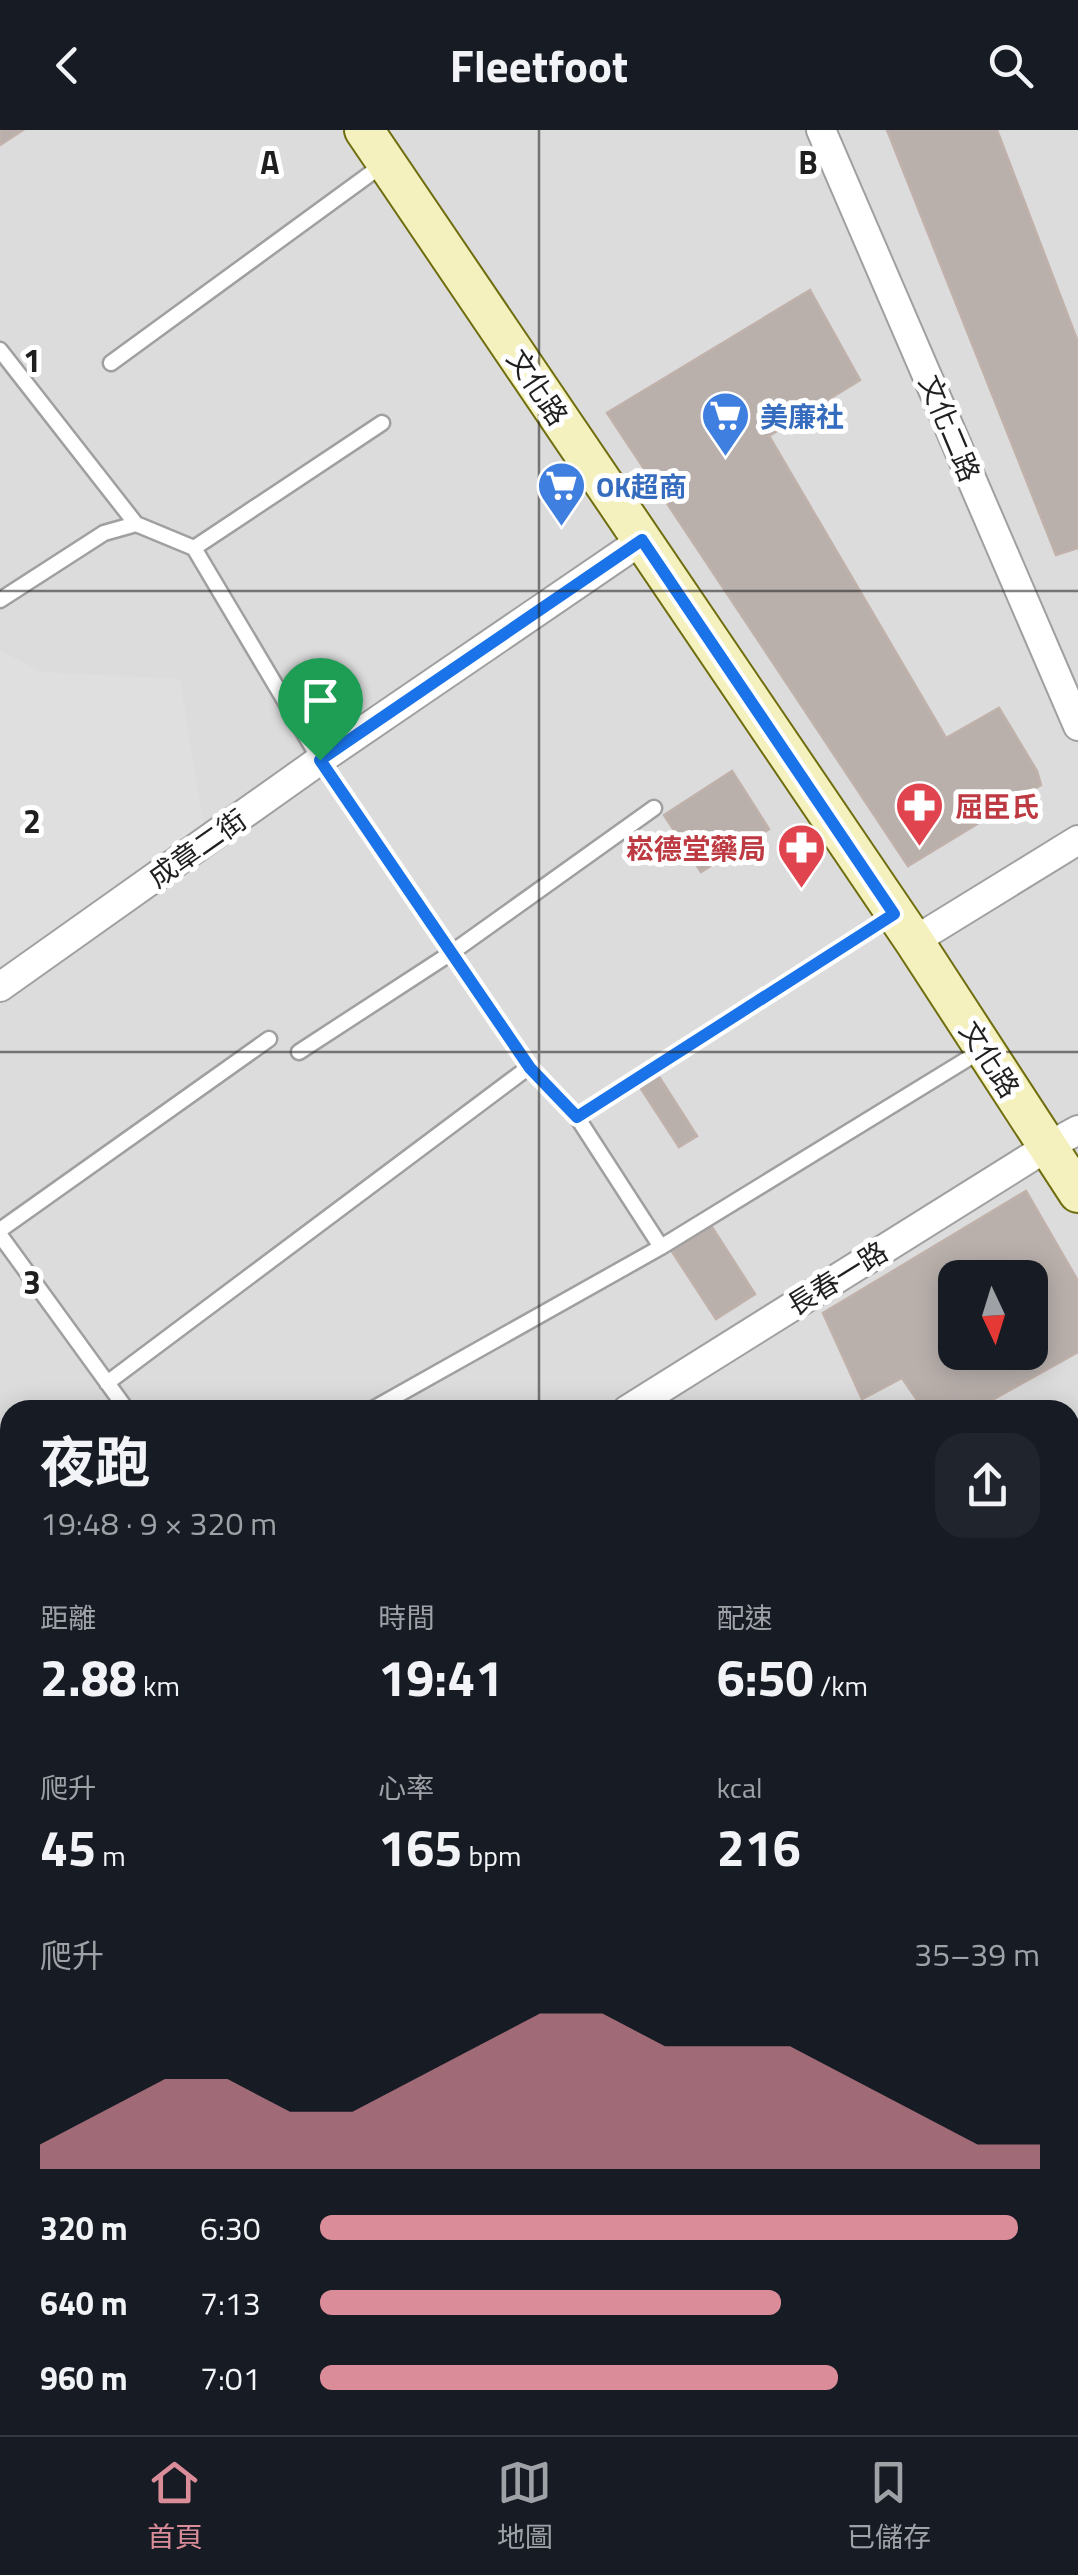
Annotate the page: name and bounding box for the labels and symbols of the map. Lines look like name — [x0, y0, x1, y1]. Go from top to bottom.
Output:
text: A — [260, 138, 280, 186]
text: B — [798, 138, 818, 186]
text: 1 — [23, 336, 41, 384]
street label: 文化路 — [497, 340, 579, 434]
street label: 文化二路 — [908, 368, 992, 488]
supermarket icon: 美廉社 — [699, 390, 751, 458]
place label: 美廉社 — [760, 395, 844, 438]
supermarket icon: OK超商 — [535, 460, 587, 528]
place label: OK超商 — [596, 465, 687, 508]
pin — [278, 658, 363, 761]
pharmacy icon: 屈臣氏 — [894, 780, 946, 848]
place label: 屈臣氏 — [955, 785, 1039, 828]
text: 2 — [23, 797, 41, 845]
street label: 成章二街 — [139, 798, 255, 898]
pharmacy icon: 崧德堂藥局 — [775, 822, 827, 890]
place label: 崧德堂藥局 — [626, 827, 766, 870]
street label: 文化路 — [949, 1012, 1031, 1106]
street label: 長春一路 — [778, 1230, 896, 1326]
text: 3 — [23, 1258, 41, 1306]
north arrow — [938, 1260, 1048, 1370]

